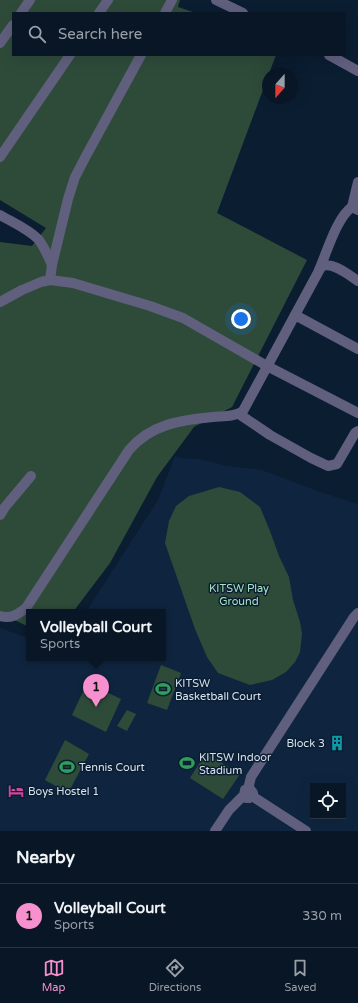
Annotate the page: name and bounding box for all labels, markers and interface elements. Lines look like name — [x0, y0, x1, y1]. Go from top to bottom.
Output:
search box — [12, 12, 346, 56]
icon: search — [26, 23, 48, 45]
text: Search here — [58, 25, 142, 43]
north arrow — [262, 68, 298, 104]
your location — [231, 309, 251, 329]
park label: KITSW Play Ground — [209, 582, 269, 608]
popup — [26, 609, 166, 661]
text: Volleyball Court — [40, 618, 152, 636]
text: Sports — [40, 636, 80, 652]
pin: 1 — [83, 674, 109, 707]
place label: KITSW Basketball Court — [175, 677, 261, 703]
sports icon: KITSW Basketball Court — [154, 680, 172, 698]
building icon: Block 3 — [328, 734, 346, 752]
place label: Block 3 — [286, 737, 325, 750]
place label: KITSW Indoor Stadium — [199, 751, 272, 777]
sports icon: KITSW Indoor Stadium — [178, 754, 196, 772]
sports icon: Tennis Court — [58, 758, 76, 776]
place label: Tennis Court — [79, 761, 145, 774]
hotel icon: Boys Hostel 1 — [7, 782, 25, 800]
map controls — [310, 783, 346, 819]
button: locate — [310, 783, 346, 819]
place label: Boys Hostel 1 — [28, 785, 99, 798]
text: Nearby — [16, 847, 75, 868]
text: Volleyball Court — [54, 899, 166, 917]
text: 1 — [25, 908, 33, 924]
text: 330 m — [302, 908, 342, 924]
text: Sports — [54, 917, 94, 933]
tab: Map — [42, 957, 65, 994]
tab: Directions — [149, 957, 201, 994]
tab: Saved — [285, 957, 316, 994]

